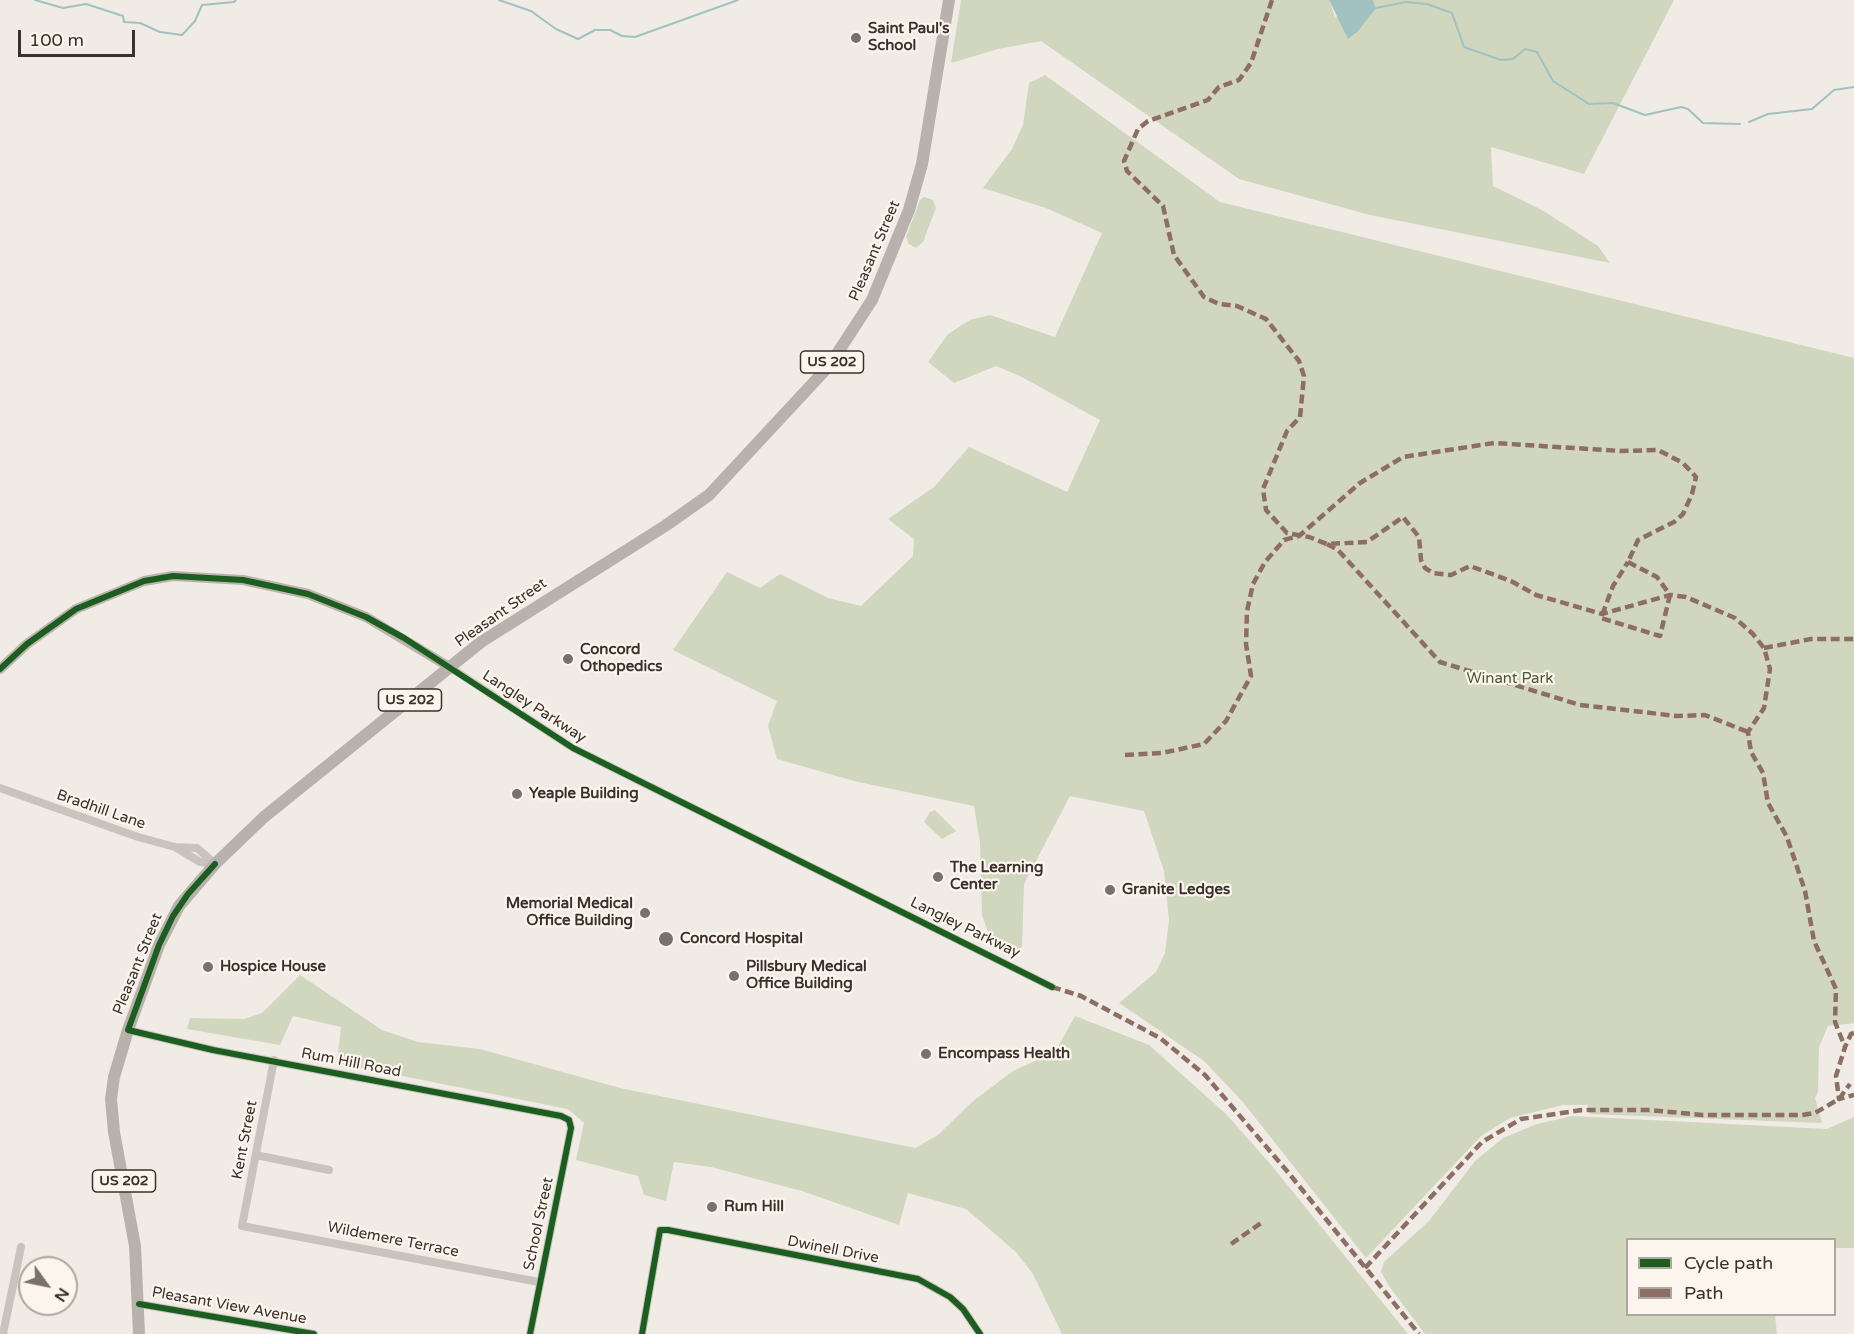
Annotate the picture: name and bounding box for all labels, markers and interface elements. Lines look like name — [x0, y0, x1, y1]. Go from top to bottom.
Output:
scale bar — [21, 18, 138, 56]
place label: Saint Paul's School — [868, 20, 949, 55]
text: 100 m — [29, 29, 84, 51]
marker: Saint Paul's School — [849, 31, 863, 45]
street label: Pleasant Street — [846, 198, 904, 304]
road number: US 202 — [800, 351, 864, 373]
street label: Pleasant Street — [452, 575, 550, 651]
place label: Concord Othopedics — [580, 641, 663, 676]
marker: Concord Othopedics — [561, 652, 575, 666]
street label: Langley Parkway — [479, 667, 589, 747]
park label: Winant Park — [1467, 670, 1553, 688]
road number: US 202 — [378, 689, 442, 711]
place label: Yeaple Building — [529, 785, 639, 803]
street label: Bradhill Lane — [54, 786, 148, 834]
marker: Yeaple Building — [510, 787, 524, 801]
place label: The Learning Center — [950, 859, 1043, 894]
marker: The Learning Center — [931, 870, 945, 884]
place label: Granite Ledges — [1122, 881, 1230, 899]
marker: Granite Ledges — [1103, 883, 1117, 897]
street label: Langley Parkway — [907, 894, 1023, 962]
place label: Memorial Medical Office Building — [506, 895, 633, 930]
marker: Memorial Medical Office Building — [638, 906, 652, 920]
street label: Pleasant Street — [109, 911, 167, 1017]
marker: Concord Hospital — [657, 930, 675, 948]
place label: Concord Hospital — [680, 930, 803, 948]
place label: Hospice House — [220, 958, 326, 976]
place label: Pillsbury Medical Office Building — [746, 958, 867, 993]
marker: Hospice House — [201, 960, 215, 974]
marker: Pillsbury Medical Office Building — [727, 969, 741, 983]
street label: Rum Hill Road — [299, 1044, 403, 1082]
place label: Encompass Health — [938, 1045, 1070, 1063]
marker: Encompass Health — [919, 1047, 933, 1061]
street label: Kent Street — [229, 1099, 261, 1181]
road number: US 202 — [92, 1170, 156, 1192]
street label: School Street — [520, 1176, 558, 1272]
place label: Rum Hill — [724, 1198, 784, 1216]
marker: Rum Hill — [705, 1200, 719, 1214]
street label: Wildemere Terrace — [326, 1218, 460, 1262]
street label: Dwinell Drive — [786, 1232, 880, 1268]
legend — [1626, 1238, 1836, 1316]
text: Cycle path — [1684, 1252, 1773, 1274]
north arrow — [18, 1256, 78, 1316]
text: Path — [1684, 1282, 1723, 1304]
text: N — [50, 1284, 73, 1306]
street label: Pleasant View Avenue — [150, 1284, 308, 1328]

